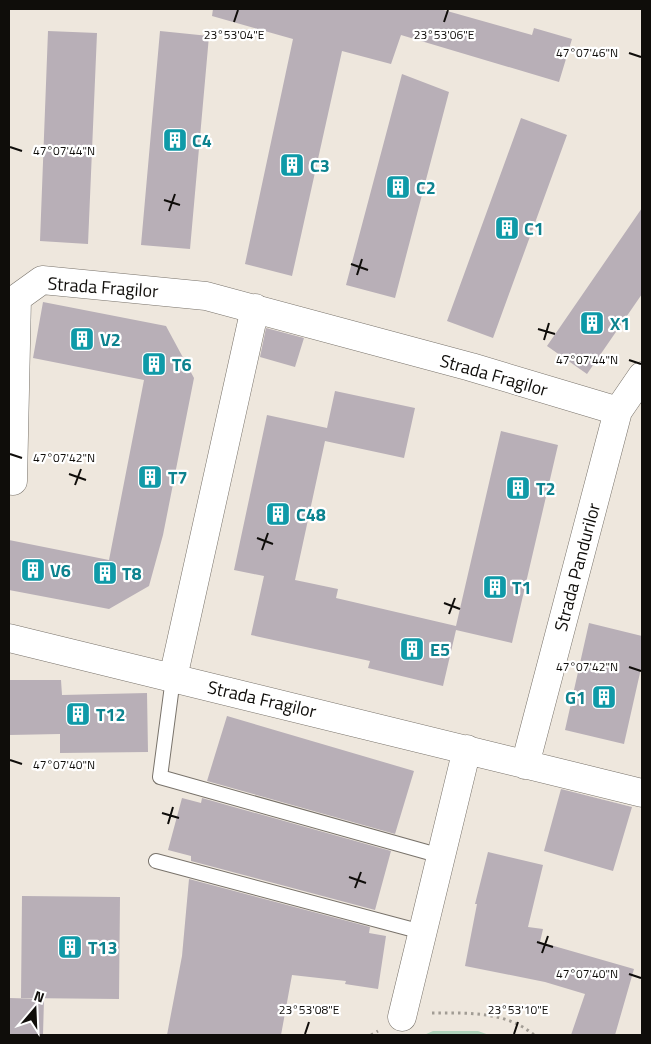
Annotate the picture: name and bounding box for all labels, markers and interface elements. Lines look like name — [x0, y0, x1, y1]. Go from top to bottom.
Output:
text: 23°53'04"E — [204, 25, 265, 44]
text: 23°53'06"E — [414, 25, 475, 44]
text: 47°07'46"N — [556, 43, 618, 62]
building icon: C4 — [162, 127, 188, 153]
place label: C4 — [192, 127, 212, 154]
text: 47°07'44"N — [33, 141, 95, 160]
building icon: C3 — [279, 152, 305, 178]
place label: C3 — [310, 152, 330, 179]
building icon: C2 — [385, 174, 411, 200]
place label: C2 — [416, 174, 436, 201]
building icon: C1 — [494, 215, 520, 241]
place label: C1 — [524, 215, 544, 242]
street label: Strada Fragilor — [47, 270, 159, 304]
building icon: X1 — [579, 310, 605, 336]
place label: X1 — [610, 310, 630, 337]
building icon: V2 — [69, 326, 95, 352]
place label: V2 — [100, 326, 121, 353]
street label: Strada Fragilor — [437, 347, 551, 403]
text: 47°07'44"N — [556, 350, 618, 369]
building icon: T6 — [141, 351, 167, 377]
place label: T6 — [172, 351, 192, 378]
text: 47°07'42"N — [33, 448, 95, 467]
building icon: T7 — [137, 464, 163, 490]
place label: T7 — [168, 464, 188, 491]
building icon: T2 — [505, 475, 531, 501]
place label: T2 — [536, 475, 556, 502]
street label: Strada Pandurilor — [547, 500, 607, 634]
building icon: C48 — [265, 501, 291, 527]
place label: C48 — [296, 501, 326, 528]
building icon: V6 — [20, 557, 46, 583]
place label: V6 — [50, 557, 71, 584]
building icon: T8 — [92, 560, 118, 586]
place label: T8 — [122, 560, 142, 587]
building icon: T1 — [482, 574, 508, 600]
place label: T1 — [512, 574, 532, 601]
building icon: E5 — [399, 636, 425, 662]
place label: E5 — [430, 636, 450, 663]
text: 47°07'42"N — [556, 657, 618, 676]
street label: Strada Fragilor — [205, 673, 319, 725]
place label: G1 — [565, 684, 586, 711]
building icon: G1 — [591, 684, 617, 710]
building icon: T12 — [65, 701, 91, 727]
place label: T12 — [96, 701, 126, 728]
text: 47°07'40"N — [33, 755, 95, 774]
building icon: T13 — [57, 934, 83, 960]
place label: T13 — [88, 934, 118, 961]
text: 47°07'40"N — [556, 964, 618, 983]
north arrow — [10, 984, 60, 1034]
text: N — [31, 985, 47, 1008]
text: 23°53'08"E — [279, 1000, 340, 1019]
text: 23°53'10"E — [488, 1000, 549, 1019]

